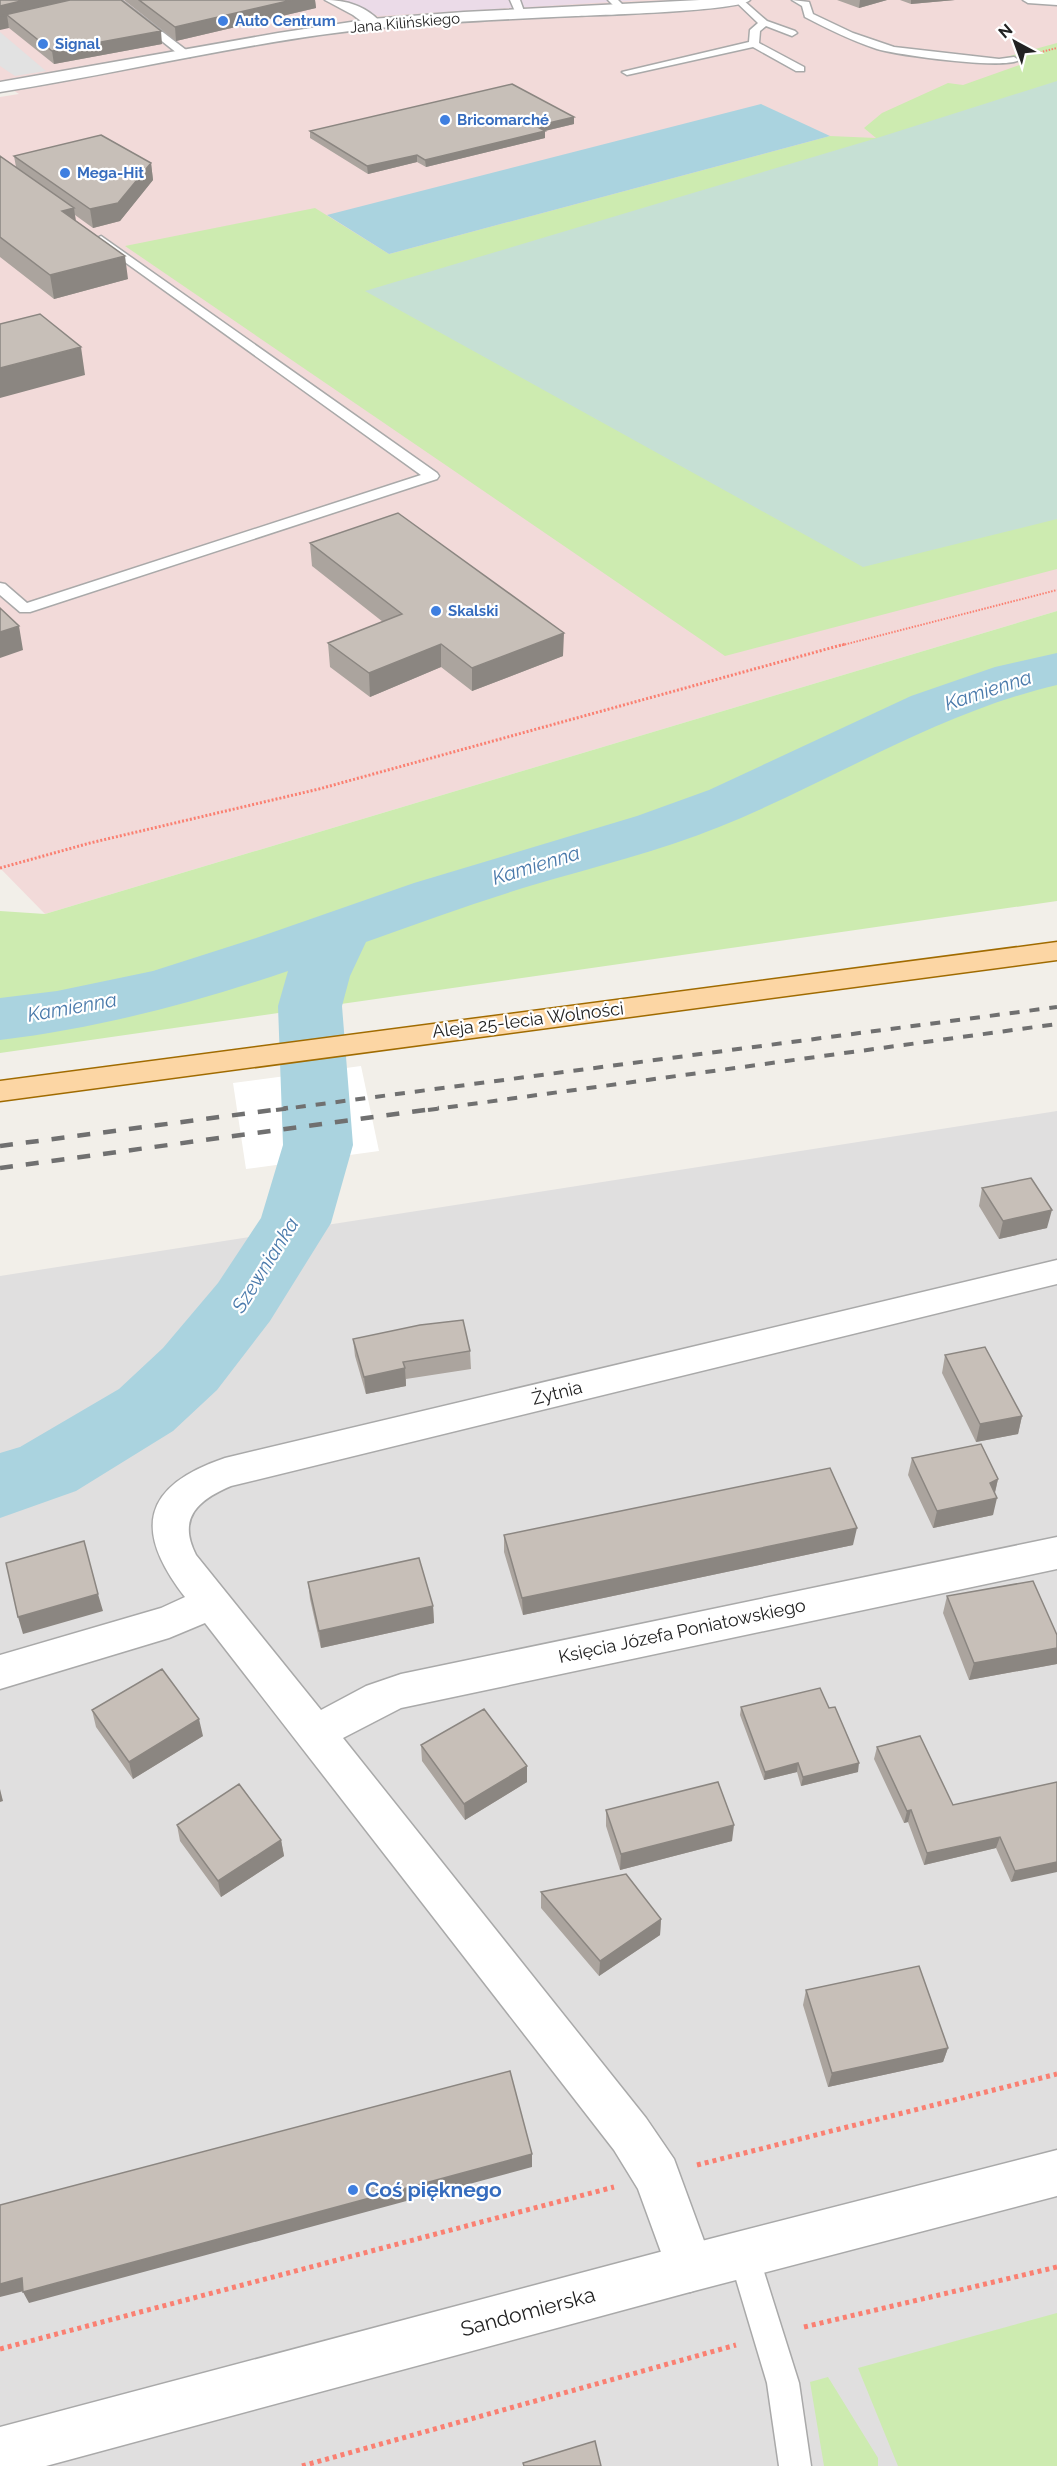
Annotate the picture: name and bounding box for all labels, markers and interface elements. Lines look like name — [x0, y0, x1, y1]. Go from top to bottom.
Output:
street label: Jana Kilińskiego — [349, 9, 461, 37]
place label: Auto Centrum — [235, 12, 336, 30]
north arrow — [985, 12, 1045, 72]
marker: Auto Centrum — [216, 14, 230, 28]
text: N — [995, 20, 1016, 42]
place label: Signal — [55, 35, 100, 53]
marker: Signal — [36, 37, 50, 51]
place label: Bricomarché — [457, 111, 549, 129]
marker: Bricomarché — [438, 113, 452, 127]
place label: Mega-Hit — [77, 164, 144, 182]
marker: Mega-Hit — [58, 166, 72, 180]
place label: Skalski — [448, 602, 498, 620]
marker: Skalski — [429, 604, 443, 618]
water label: Kamienna — [941, 665, 1035, 715]
water label: Kamienna — [489, 840, 583, 890]
water label: Kamienna — [25, 987, 119, 1027]
street label: Aleja 25-lecia Wolności — [431, 997, 625, 1042]
water label: Szewnianka — [226, 1213, 304, 1318]
street label: Żytnia — [530, 1376, 584, 1409]
street label: Księcia Józefa Poniatowskiego — [556, 1594, 808, 1667]
place label: Coś pięknego — [365, 2177, 502, 2202]
marker: Coś pięknego — [346, 2183, 360, 2197]
street label: Sandomierska — [458, 2282, 598, 2341]

